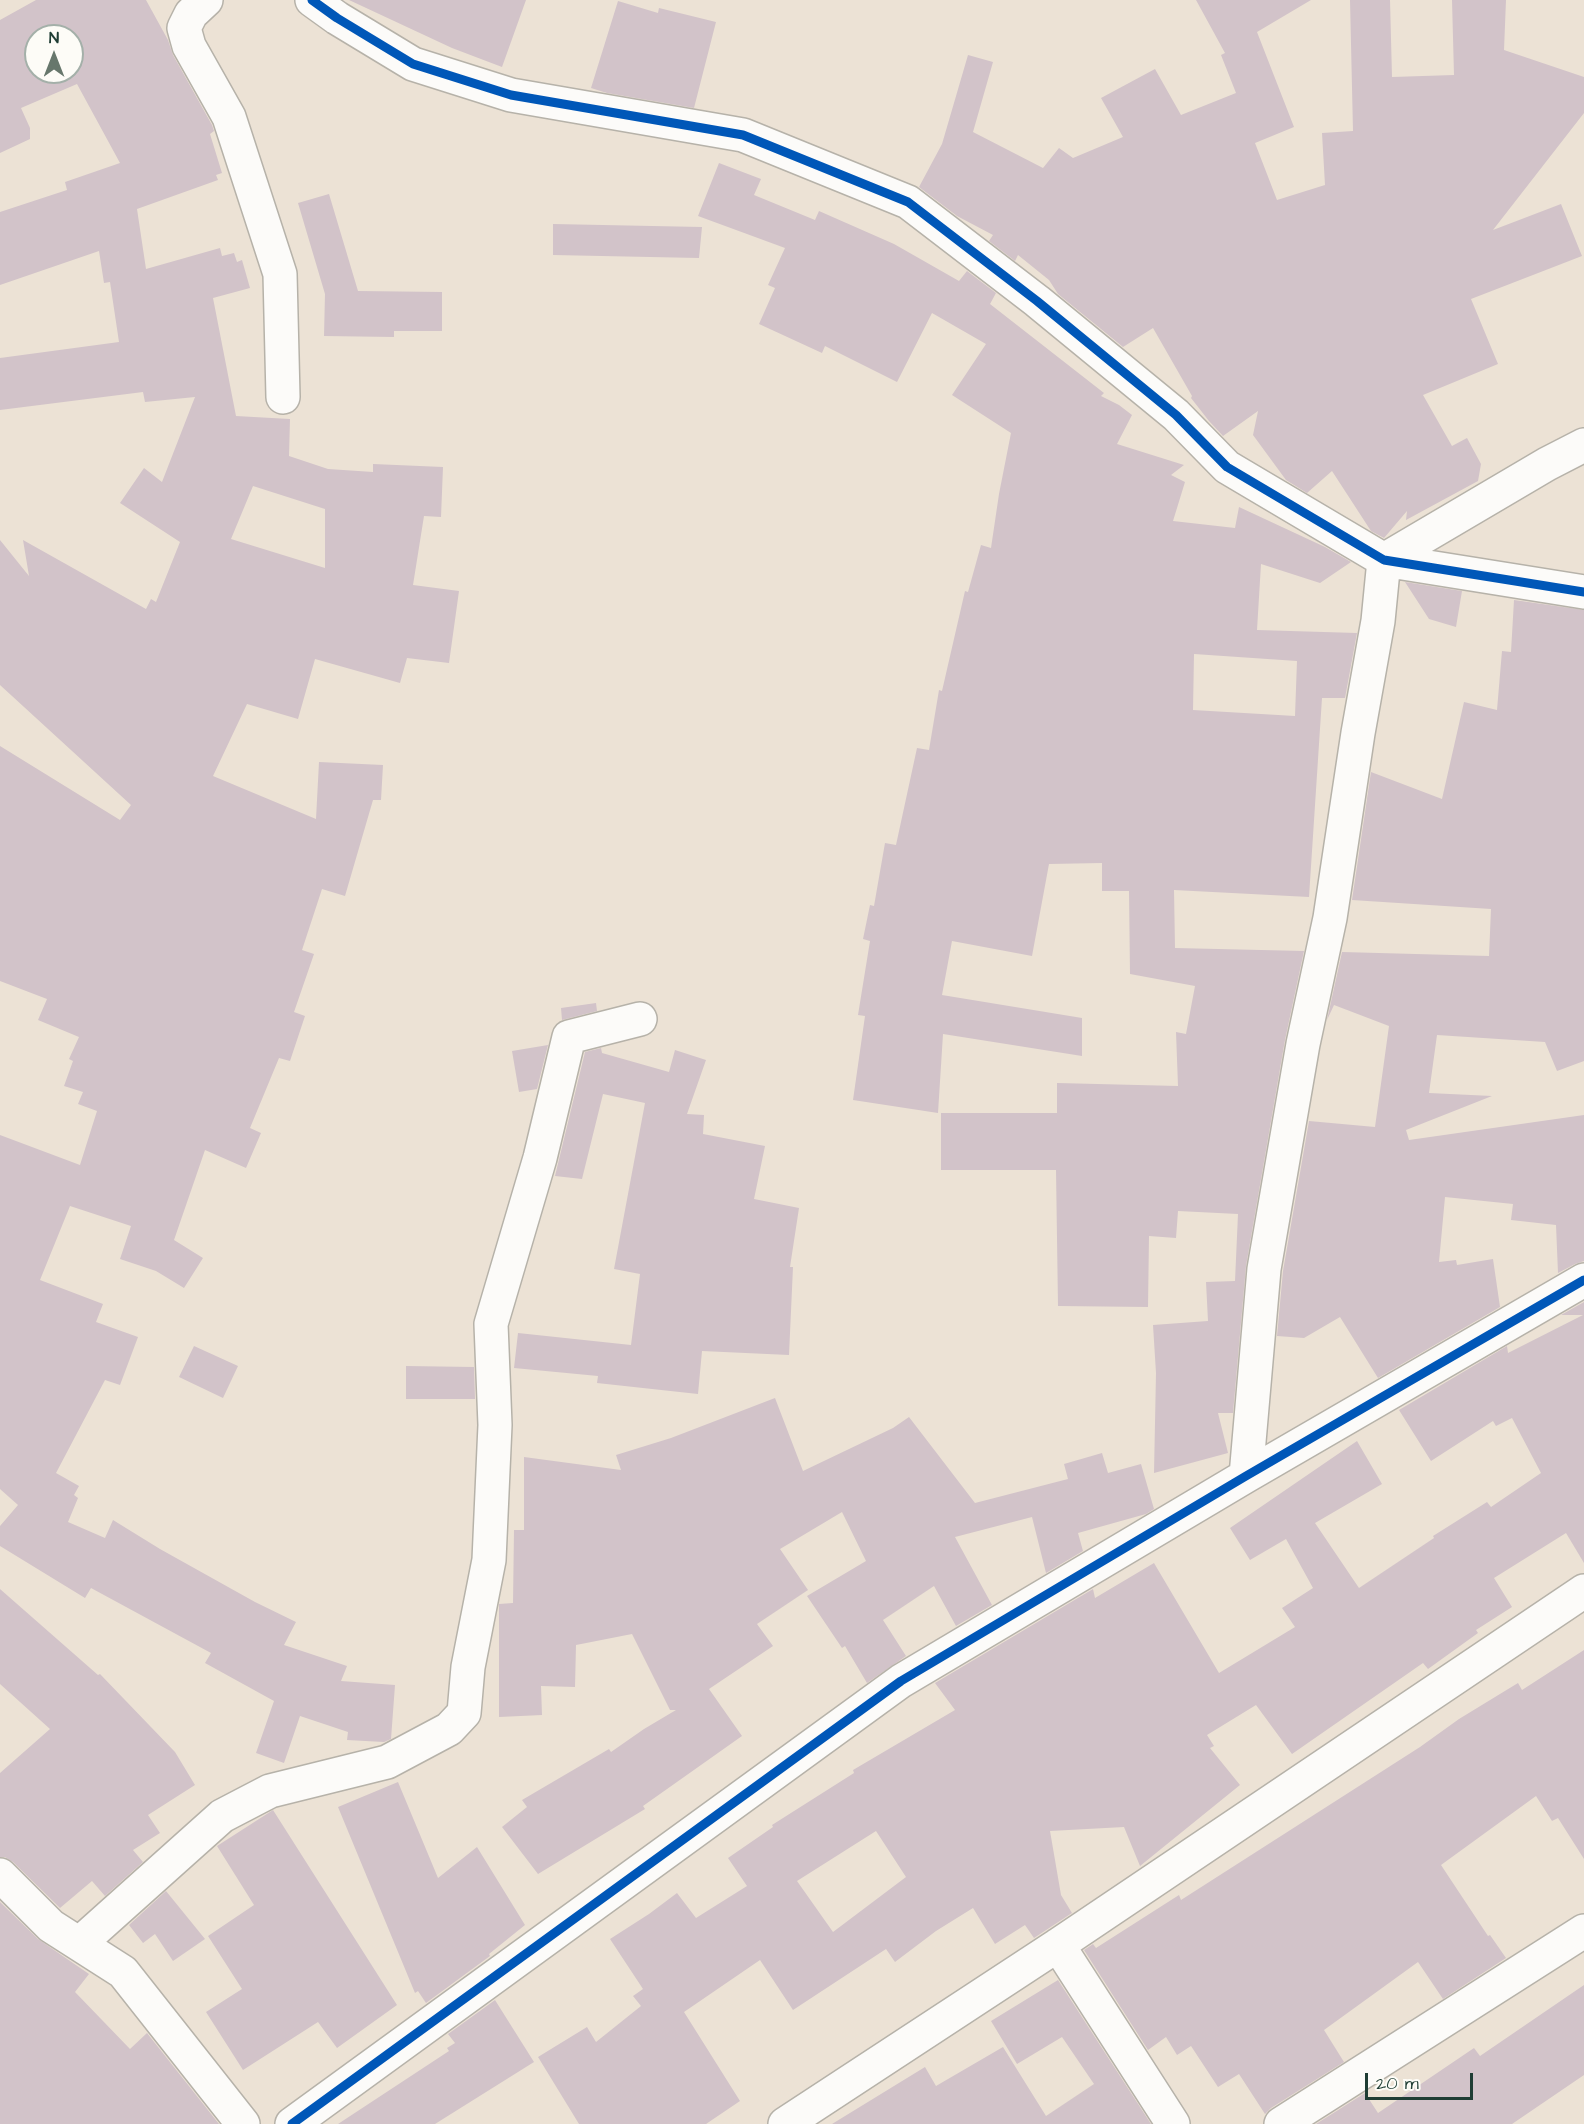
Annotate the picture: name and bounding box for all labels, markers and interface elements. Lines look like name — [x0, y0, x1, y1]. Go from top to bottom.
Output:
north arrow — [24, 24, 84, 84]
text: N — [49, 27, 59, 49]
scale bar — [1368, 2061, 1476, 2099]
text: 20 m — [1376, 2071, 1419, 2096]

